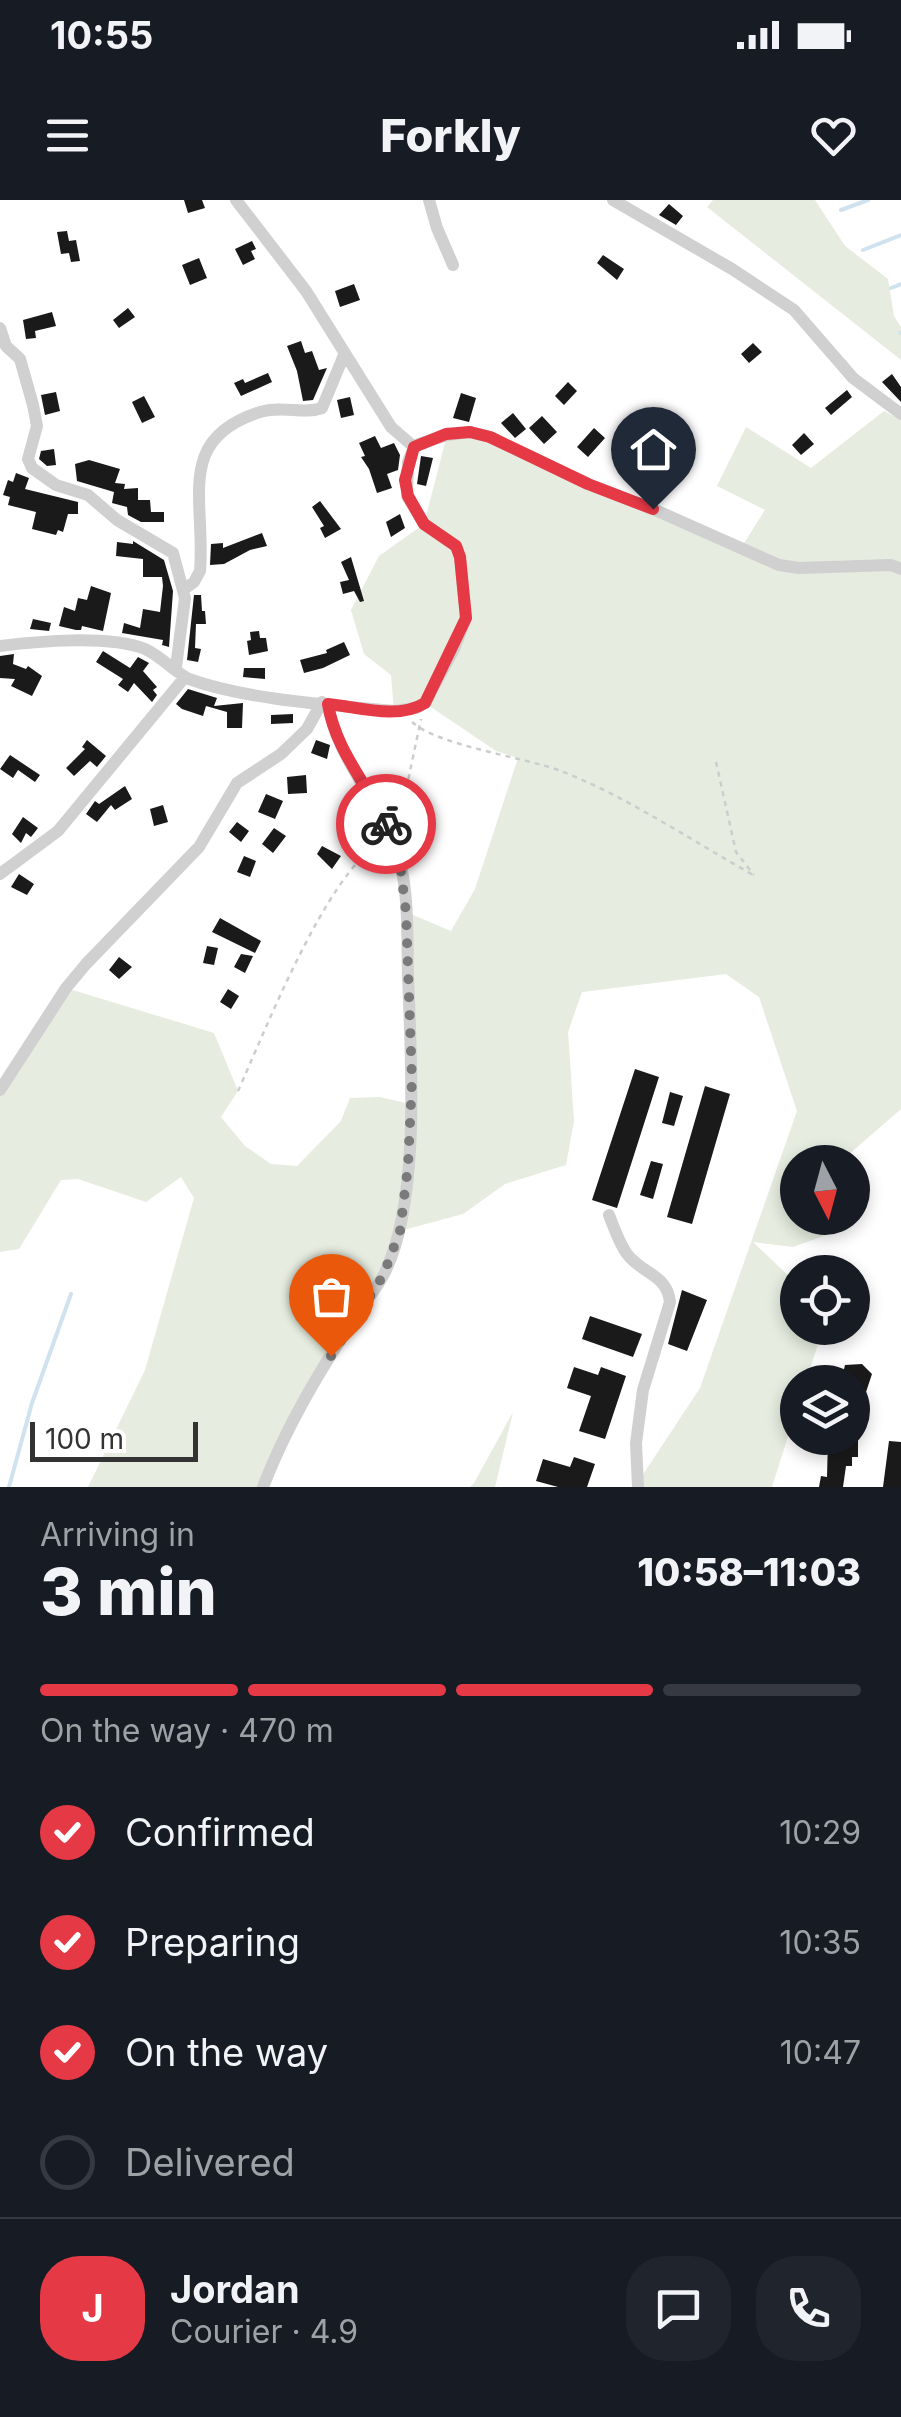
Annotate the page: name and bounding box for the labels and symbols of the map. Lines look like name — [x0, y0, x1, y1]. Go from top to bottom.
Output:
pin — [611, 407, 696, 510]
courier — [336, 774, 436, 874]
north arrow — [780, 1145, 870, 1235]
pin — [289, 1254, 374, 1357]
scale bar — [30, 1417, 198, 1462]

